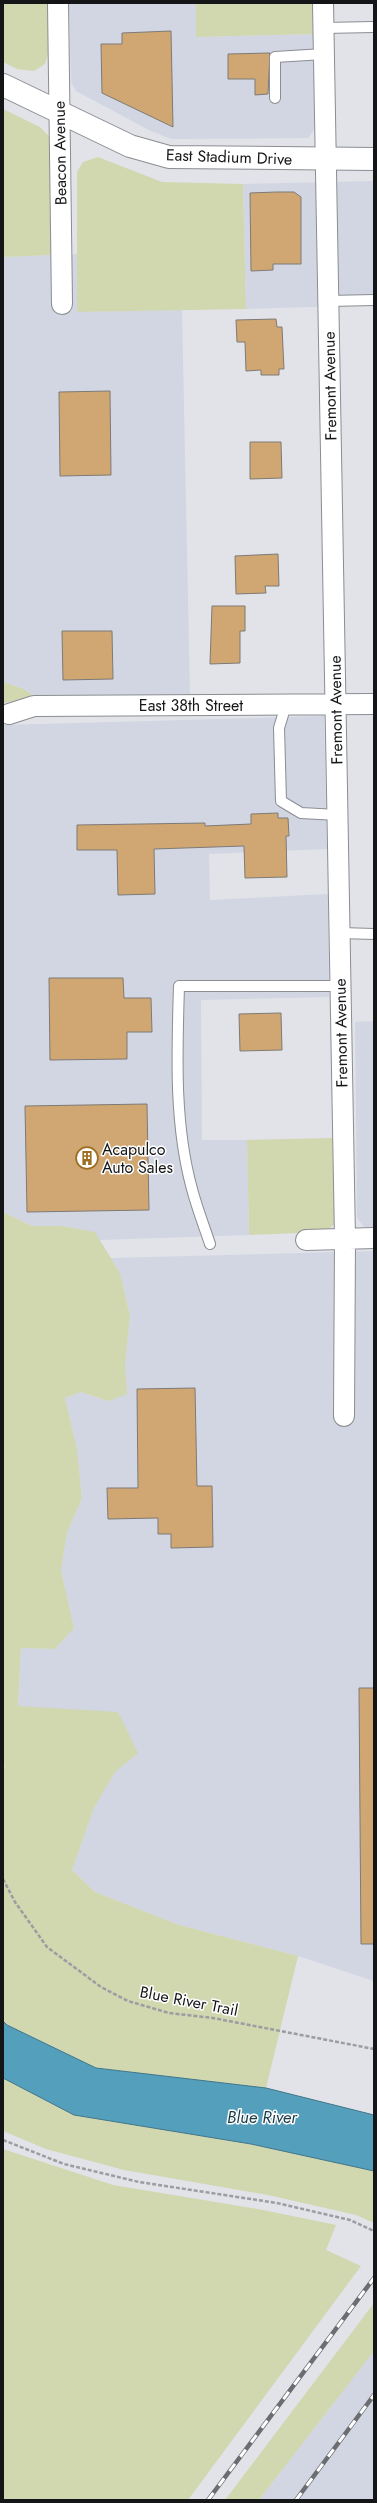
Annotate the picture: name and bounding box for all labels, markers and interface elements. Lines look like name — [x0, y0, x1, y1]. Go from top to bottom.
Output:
street label: Beacon Avenue — [48, 101, 72, 205]
street label: East Stadium Drive — [165, 143, 293, 171]
street label: Fremont Avenue — [318, 331, 342, 441]
street label: Fremont Avenue — [324, 655, 348, 765]
street label: East 38th Street — [139, 694, 243, 717]
street label: Fremont Avenue — [329, 978, 353, 1088]
place label: Acapulco Auto Sales — [102, 1138, 173, 1179]
building icon: Acapulco Auto Sales — [74, 1145, 100, 1171]
street label: Blue River Trail — [138, 1980, 240, 2022]
water label: Blue River — [227, 2105, 298, 2129]

